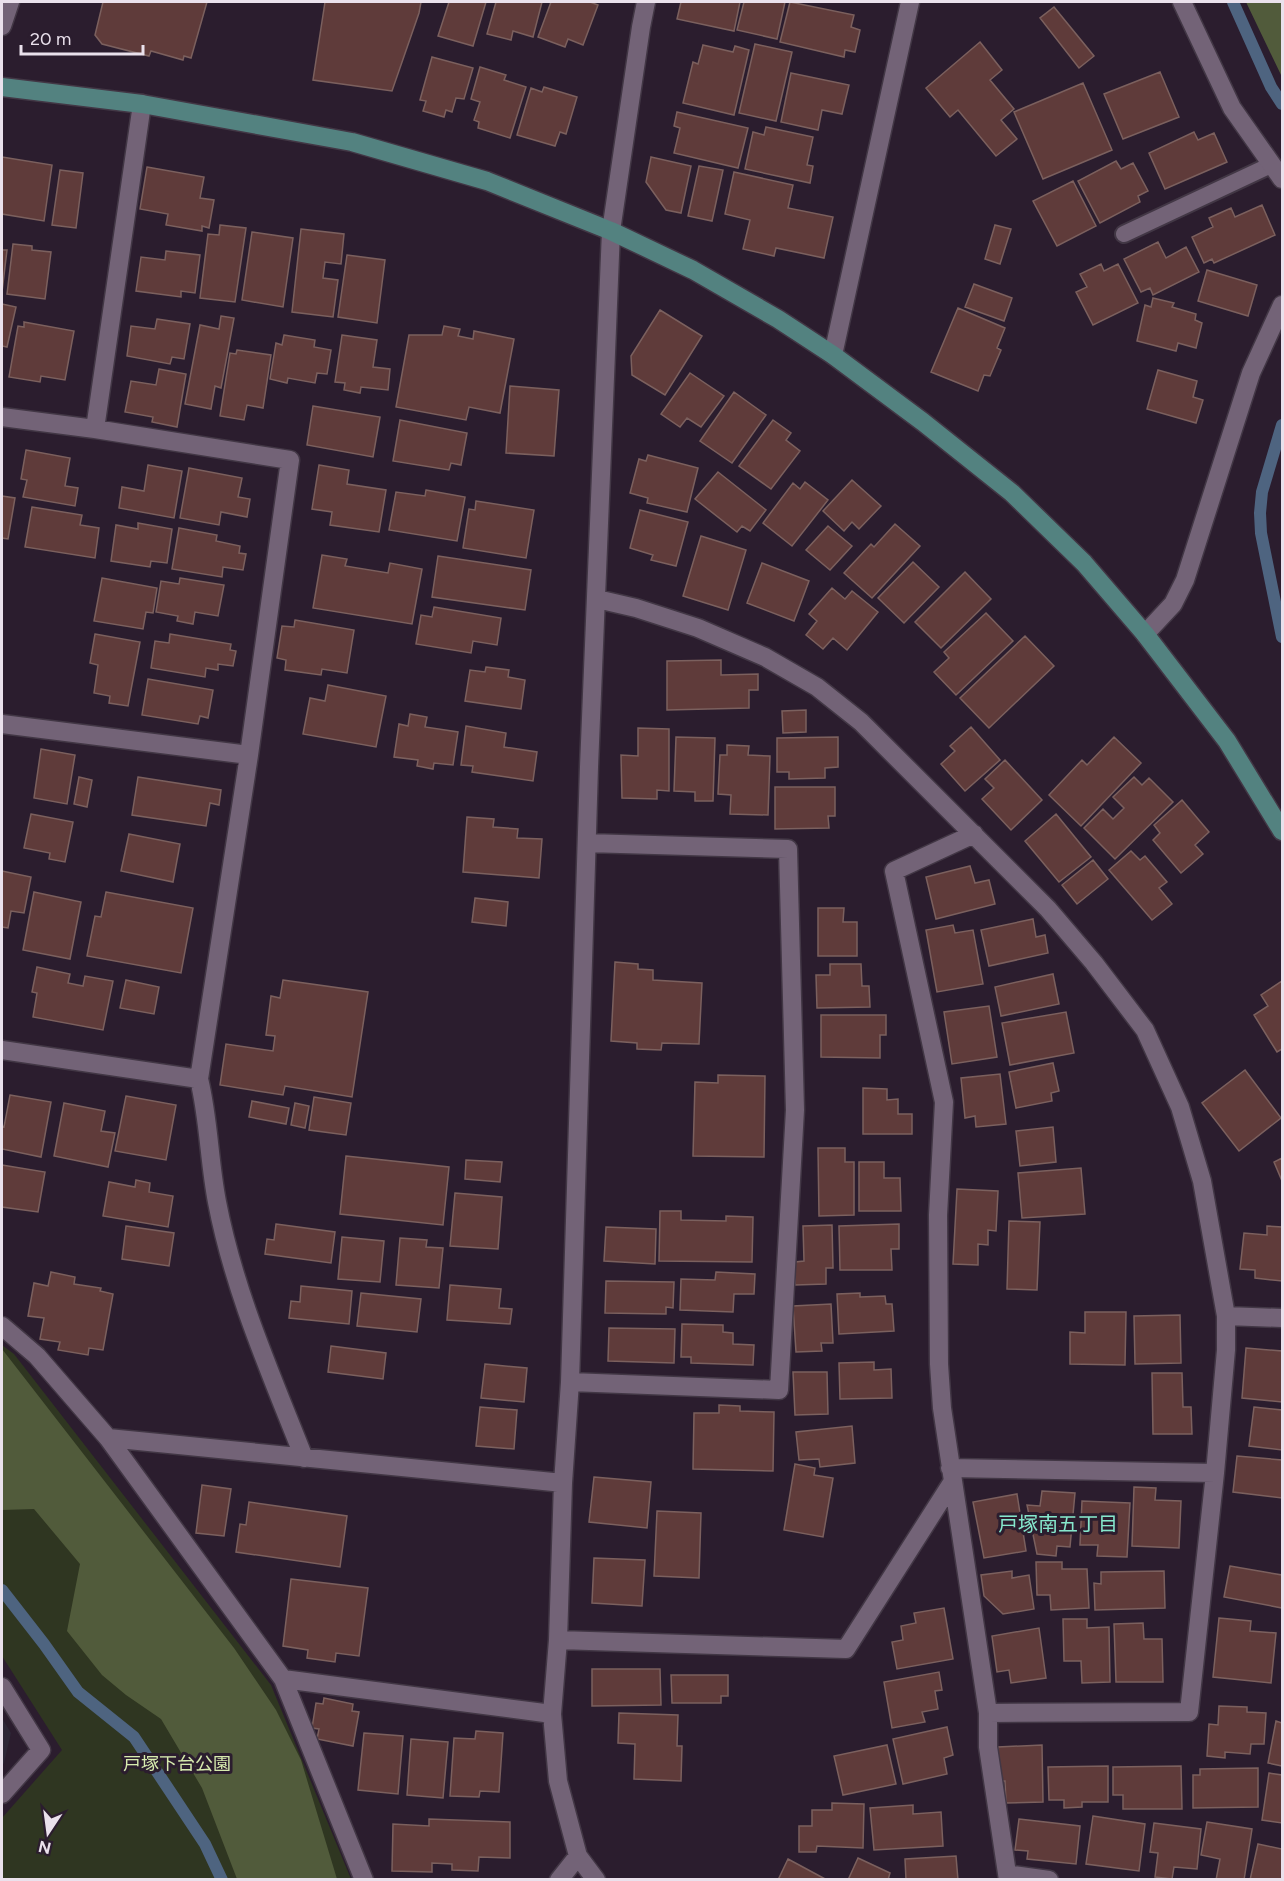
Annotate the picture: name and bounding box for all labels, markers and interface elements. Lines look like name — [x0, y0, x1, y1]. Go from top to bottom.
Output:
scale bar — [21, 18, 142, 56]
text: 20 m — [30, 28, 71, 50]
district label: 戸塚南五丁目 — [998, 1512, 1118, 1536]
park label: 戸塚下台公園 — [123, 1753, 231, 1775]
north arrow — [18, 1803, 78, 1863]
text: N — [37, 1836, 53, 1858]

